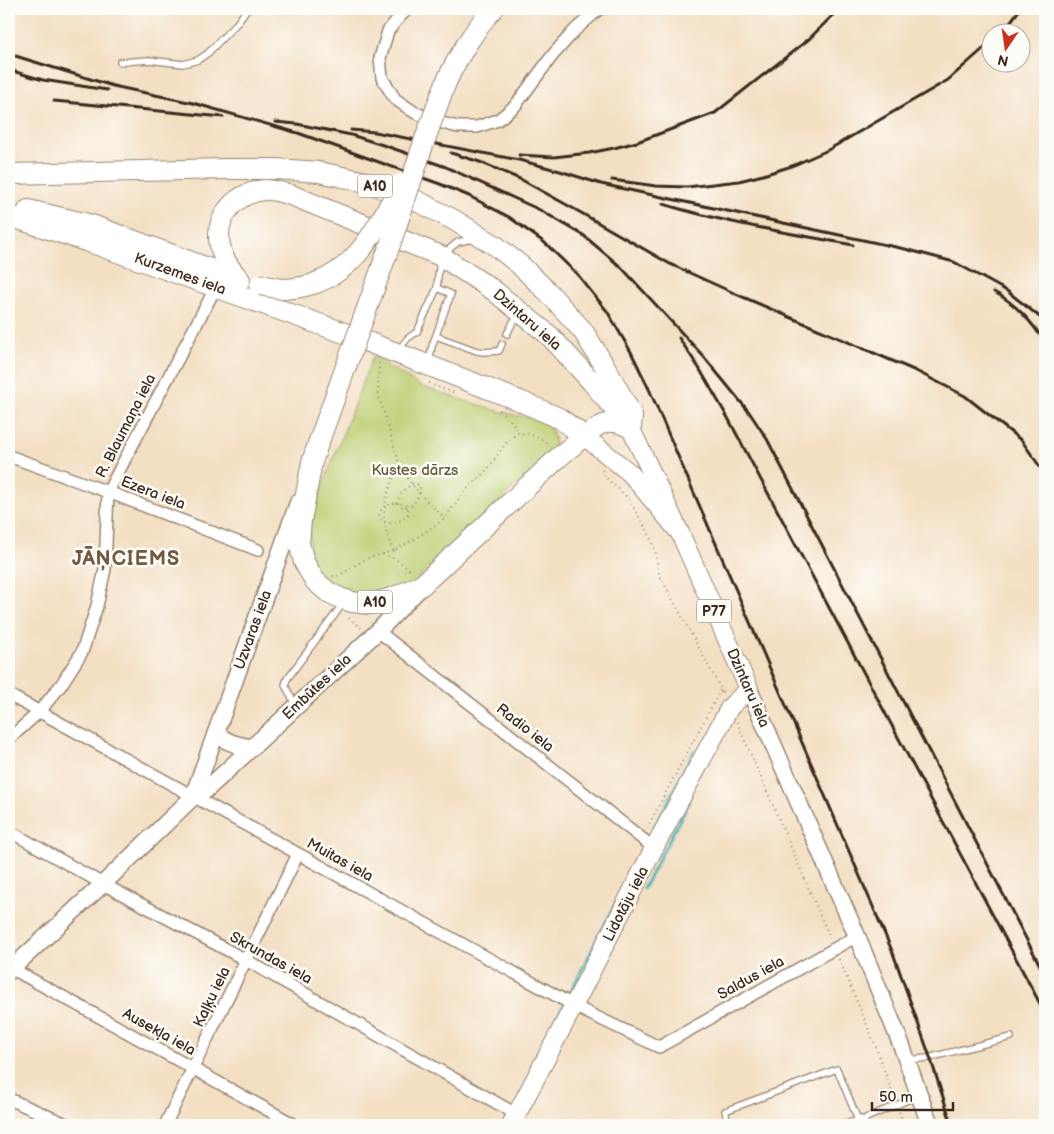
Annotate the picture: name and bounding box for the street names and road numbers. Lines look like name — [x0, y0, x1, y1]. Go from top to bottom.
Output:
road number: A10 — [358, 175, 392, 198]
street label: Kurzemes iela — [132, 249, 228, 299]
street label: Dzintaru iela — [489, 285, 565, 355]
street label: R. Blaumaņa iela — [92, 371, 160, 481]
street label: Ezera iela — [118, 472, 188, 514]
street label: Uzvaras iela — [230, 588, 276, 672]
road number: A10 — [358, 590, 392, 614]
road number: P77 — [696, 600, 732, 622]
street label: Dzintaru iela — [722, 646, 774, 730]
street label: Embūtes iela — [278, 650, 356, 724]
street label: Radio iela — [492, 700, 558, 756]
street label: Muitas iela — [303, 834, 377, 886]
street label: Lidotāju iela — [599, 863, 653, 945]
street label: Skrundas iela — [226, 928, 316, 988]
street label: Saldus iela — [714, 952, 788, 1004]
street label: Kaļķu iela — [189, 964, 235, 1030]
street label: Ausekļa iela — [119, 1004, 199, 1060]

